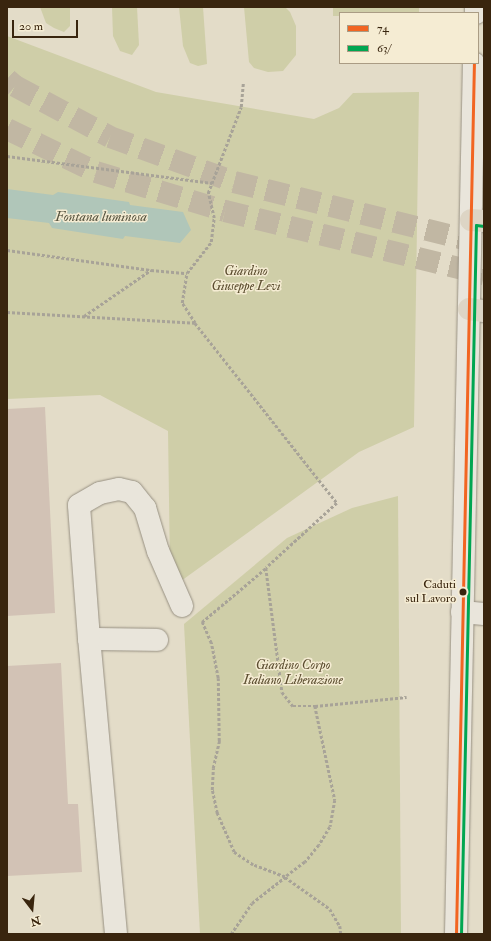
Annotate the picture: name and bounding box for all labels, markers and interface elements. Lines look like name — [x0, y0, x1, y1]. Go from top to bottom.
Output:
scale bar — [14, 12, 80, 38]
legend — [339, 12, 479, 64]
text: 20 m — [19, 19, 43, 34]
text: 74 — [377, 21, 389, 36]
text: 63/ — [377, 41, 391, 56]
water label: Fontana luminosa — [55, 209, 147, 225]
park label: Giardino Giuseppe Levi — [211, 264, 281, 295]
place label: Caduti sul Lavoro — [406, 578, 456, 606]
marker: Caduti sul Lavoro — [458, 587, 468, 597]
park label: Giardino Corpo Italiano Liberazione — [243, 658, 343, 689]
north arrow — [12, 889, 52, 929]
text: N — [29, 913, 42, 929]

